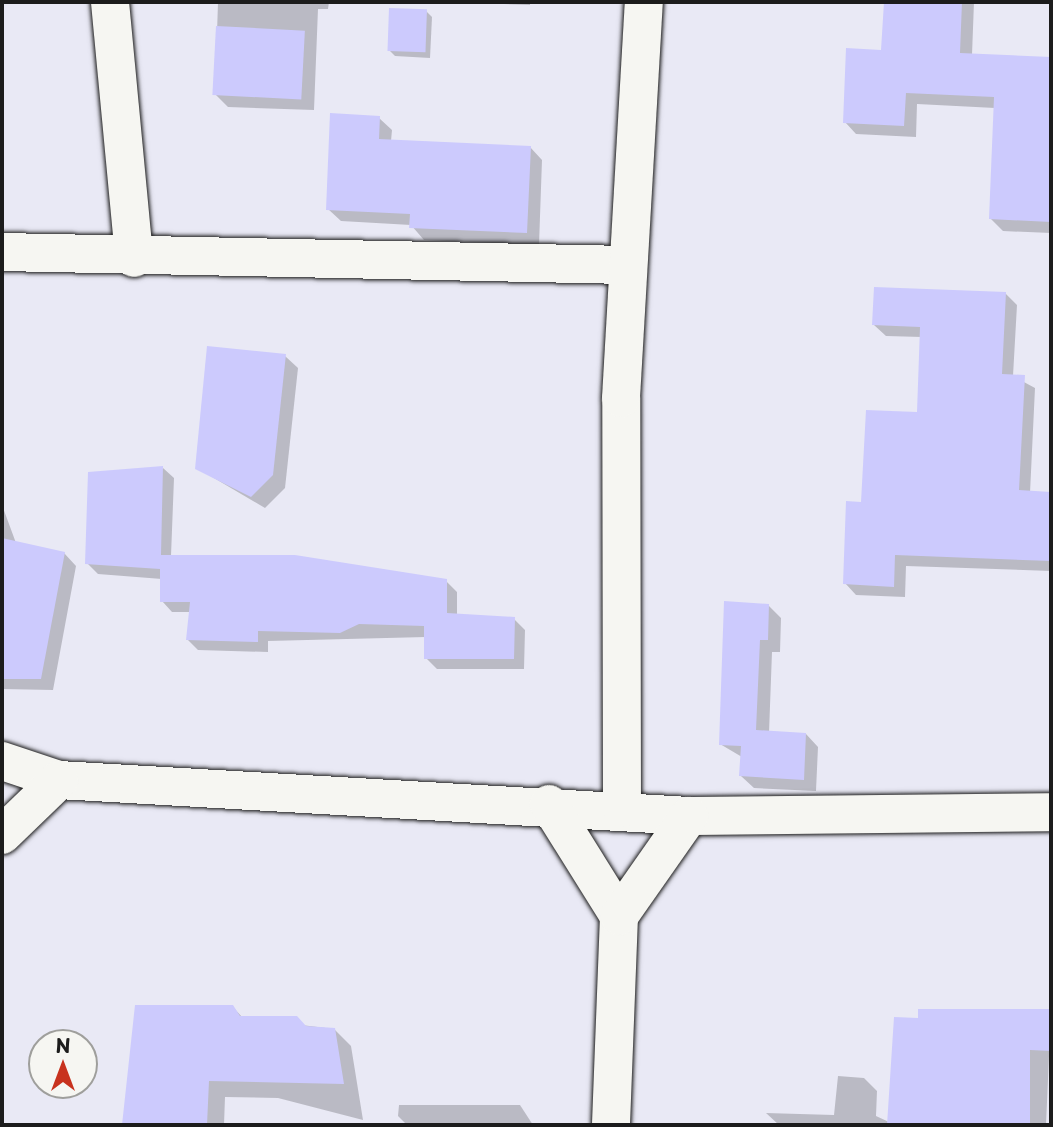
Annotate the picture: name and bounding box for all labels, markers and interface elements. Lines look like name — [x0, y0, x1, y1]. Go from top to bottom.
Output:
north arrow — [28, 1029, 98, 1099]
text: N — [55, 1031, 71, 1059]

